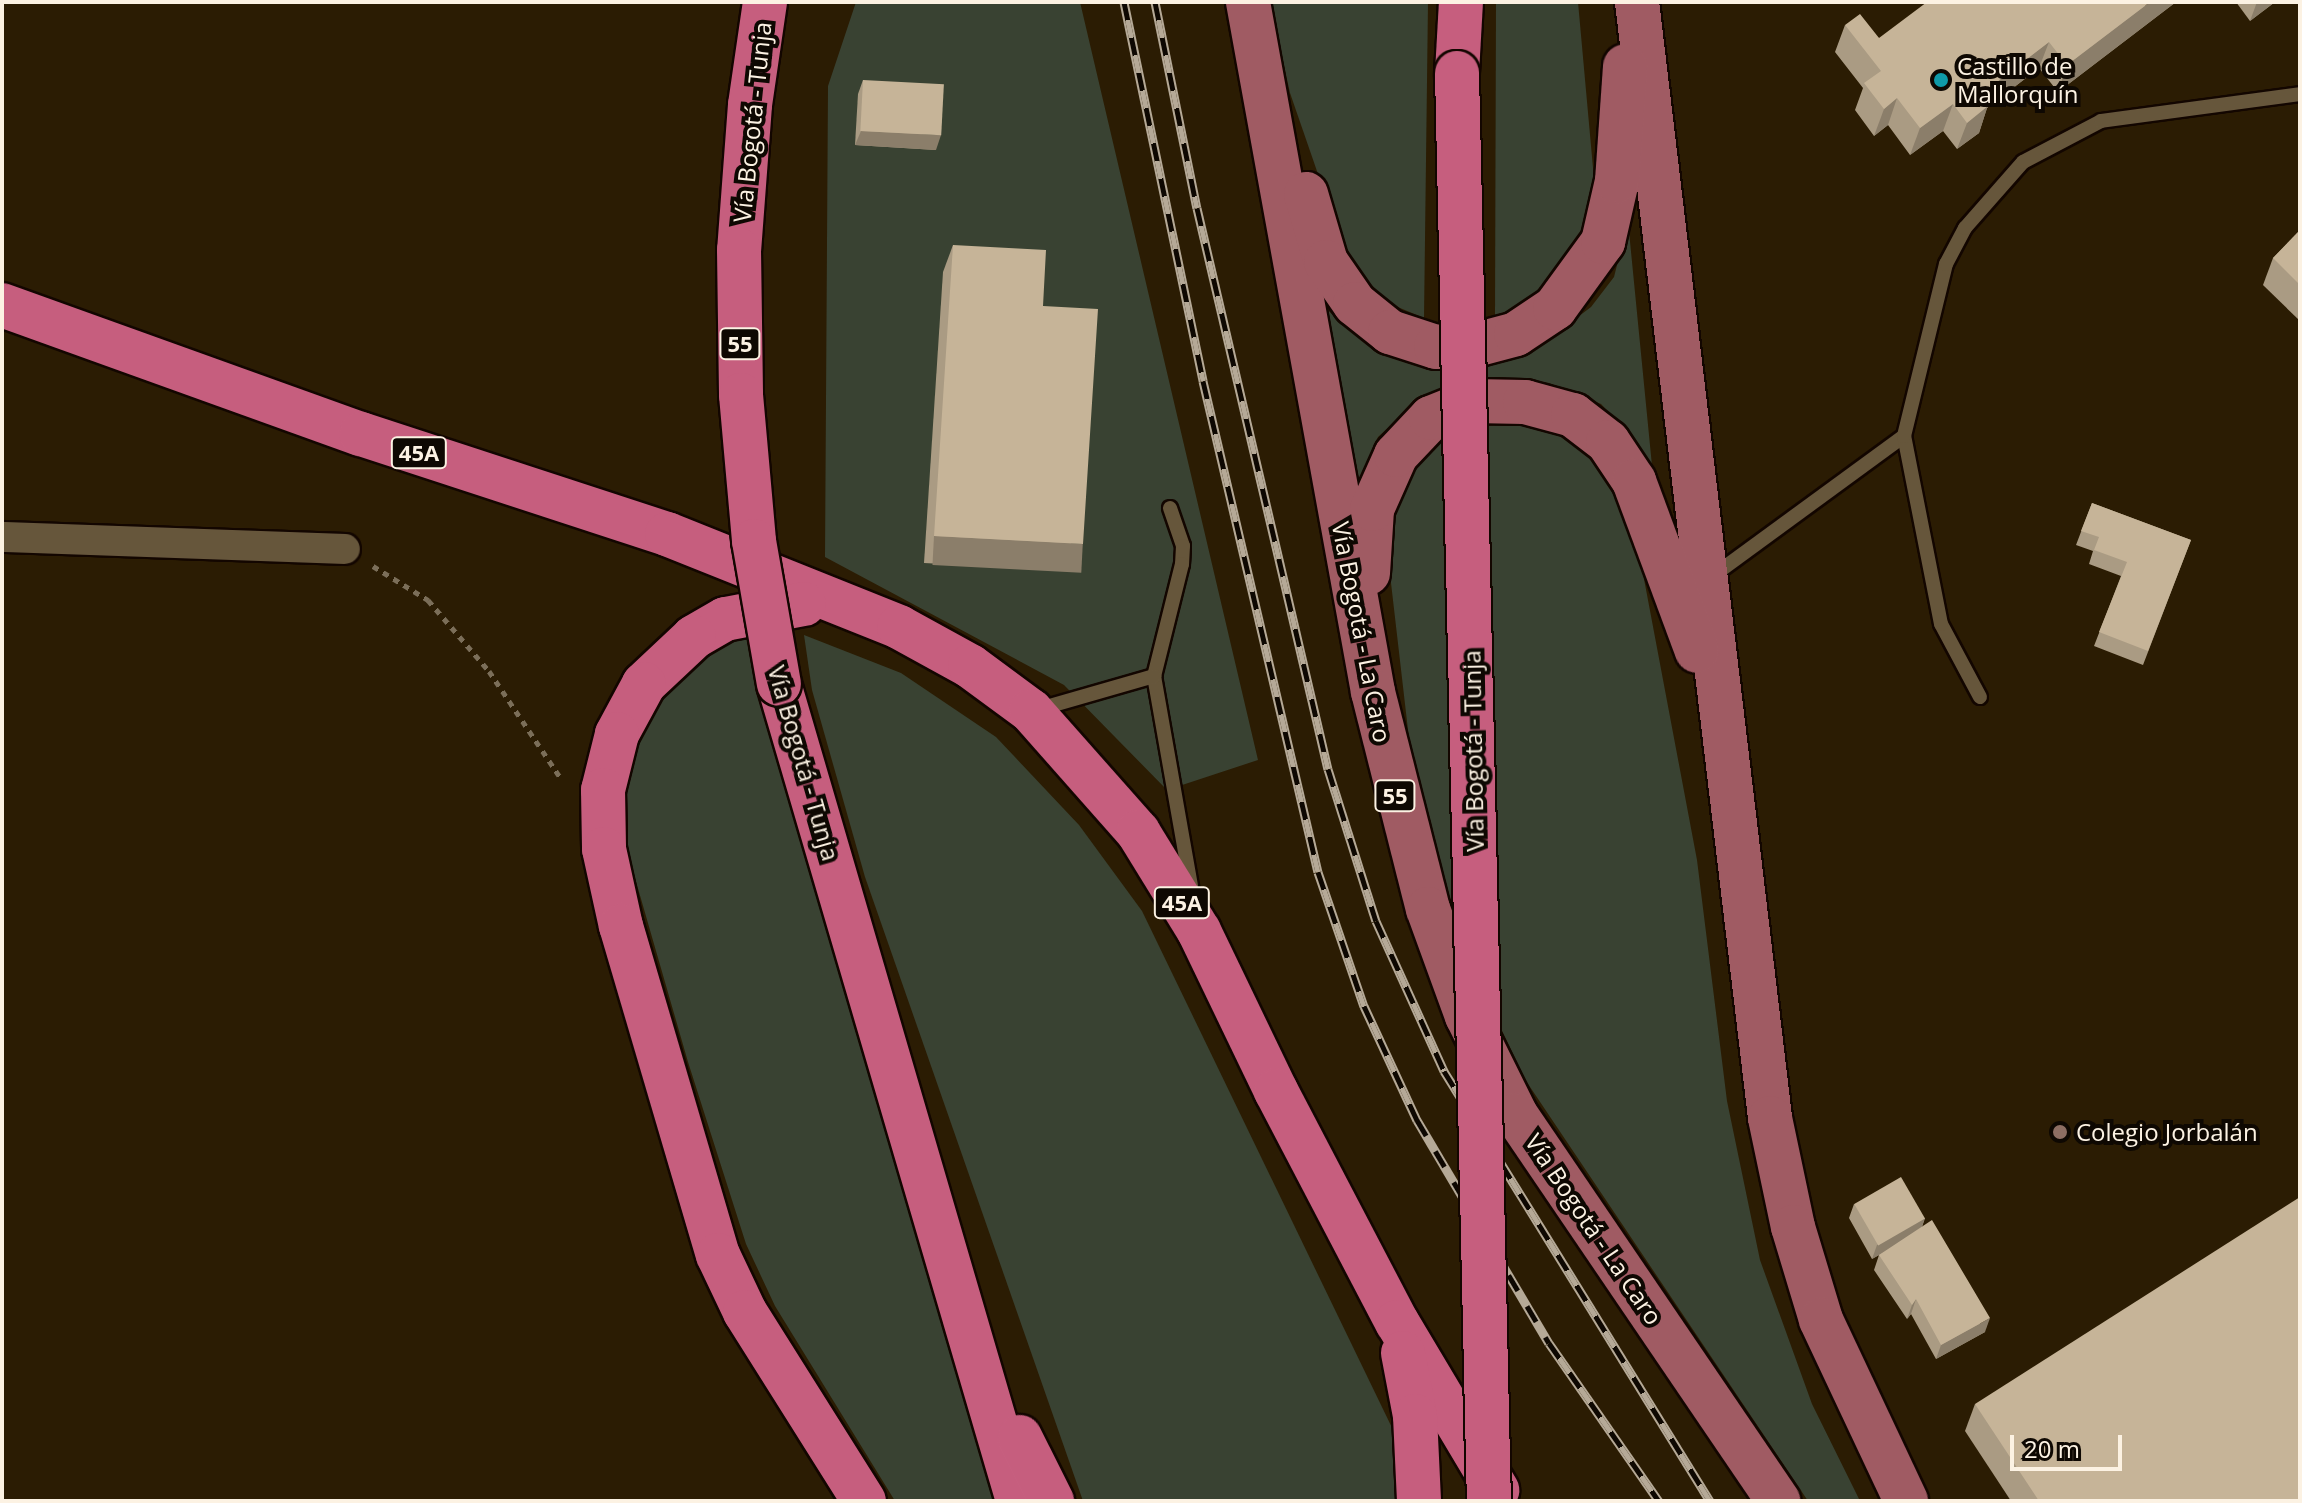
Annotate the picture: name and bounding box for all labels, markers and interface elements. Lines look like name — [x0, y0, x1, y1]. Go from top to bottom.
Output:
street label: Vía Bogotá - Tunja — [727, 20, 777, 224]
place label: Castillo de Mallorquín — [1957, 52, 2078, 108]
marker: Castillo de Mallorquín — [1932, 71, 1950, 89]
road number: 55 — [718, 326, 762, 362]
road number: 45A — [389, 435, 449, 471]
street label: Vía Bogotá - La Caro — [1326, 519, 1398, 745]
street label: Vía Bogotá - Tunja — [1457, 650, 1489, 852]
street label: Vía Bogotá - Tunja — [762, 662, 846, 864]
road number: 55 — [1373, 778, 1417, 814]
road number: 45A — [1152, 885, 1212, 921]
place label: Colegio Jorbalán — [2076, 1118, 2258, 1146]
marker: Colegio Jorbalán — [2051, 1123, 2069, 1141]
street label: Vía Bogotá - La Caro — [1519, 1128, 1669, 1330]
scale bar — [2014, 1419, 2126, 1469]
text: 20 m — [2024, 1432, 2080, 1465]

